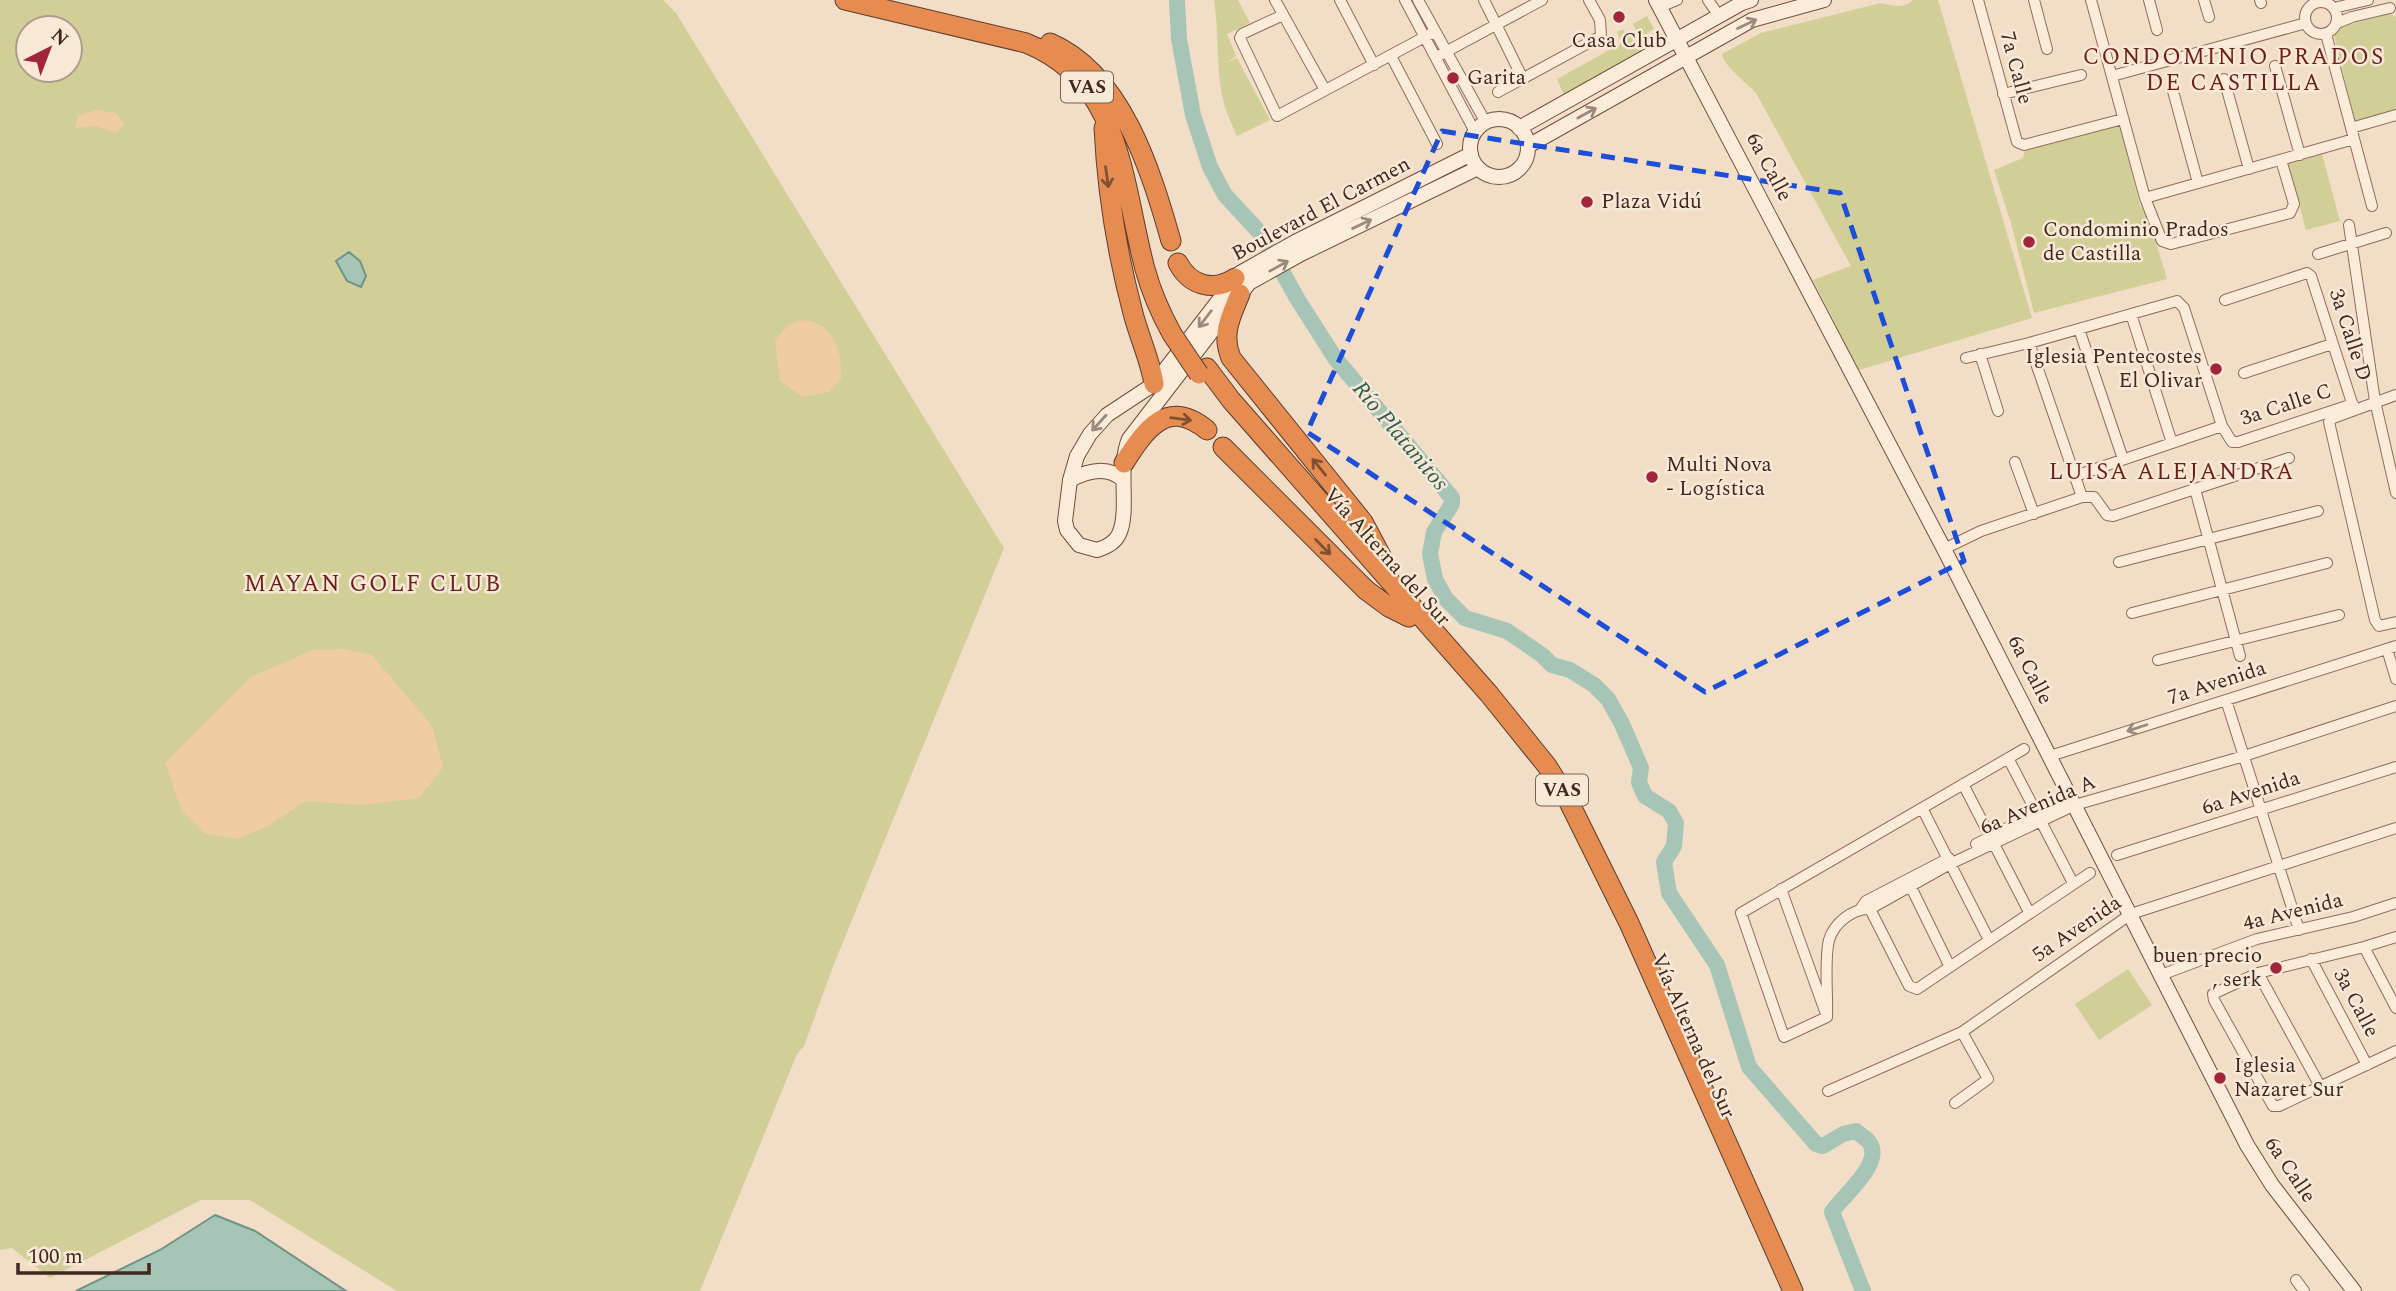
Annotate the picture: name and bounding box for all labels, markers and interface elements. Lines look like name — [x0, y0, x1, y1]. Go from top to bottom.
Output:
marker: Casa Club — [1611, 9, 1627, 25]
north arrow — [14, 14, 84, 84]
one-way arrow — [1736, 17, 1757, 30]
text: N — [44, 22, 75, 53]
place label: Casa Club — [1571, 25, 1667, 57]
street label: 7a Calle — [1991, 28, 2041, 108]
district label: CONDOMINIO PRADOS DE CASTILLA — [2083, 40, 2385, 101]
place label: Garita — [1467, 62, 1527, 94]
marker: Garita — [1445, 70, 1461, 86]
road number: VAS — [1061, 72, 1113, 102]
one-way arrow — [1577, 106, 1597, 120]
street label: 6a Calle — [1738, 127, 1800, 207]
street label: Boulevard El Carmen — [1226, 148, 1416, 270]
one-way arrow — [1101, 165, 1114, 188]
place label: Plaza Vidú — [1601, 186, 1702, 218]
marker: Plaza Vidú — [1579, 194, 1595, 210]
place label: Condominio Prados de Castilla — [2043, 214, 2229, 270]
one-way arrow — [1351, 217, 1372, 231]
marker: Condominio Prados de Castilla — [2021, 234, 2037, 250]
one-way arrow — [1268, 259, 1289, 272]
street label: 3a Calle D — [2320, 285, 2380, 385]
one-way arrow — [1197, 309, 1212, 327]
place label: Iglesia Pentecostes El Olivar — [2025, 341, 2202, 397]
marker: Iglesia Pentecostes El Olivar — [2208, 361, 2224, 377]
water label: Río Platanitos — [1343, 373, 1457, 499]
street label: 3a Calle C — [2236, 375, 2336, 435]
one-way arrow — [1169, 412, 1192, 425]
one-way arrow — [1091, 414, 1107, 432]
place label: Multi Nova - Logística — [1666, 449, 1773, 505]
district label: LUISA ALEJANDRA — [2049, 455, 2295, 490]
one-way arrow — [1311, 459, 1327, 477]
marker: Multi Nova - Logística — [1644, 469, 1660, 485]
street label: Vía Alterna del Sur — [1316, 480, 1458, 634]
one-way arrow — [1315, 539, 1332, 556]
district label: MAYAN GOLF CLUB — [244, 567, 502, 602]
street label: 6a Calle — [1999, 630, 2061, 710]
street label: 7a Avenida — [2164, 652, 2271, 714]
one-way arrow — [2127, 723, 2149, 736]
street label: 6a Avenida — [2198, 762, 2305, 824]
street label: 6a Avenida A — [1975, 766, 2101, 844]
road number: VAS — [1536, 775, 1588, 806]
street label: 4a Avenida — [2240, 884, 2347, 940]
street label: 5a Avenida — [2026, 887, 2129, 971]
place label: buen precio , serk — [2152, 940, 2262, 996]
street label: Vía Alterna del Sur — [1642, 948, 1744, 1124]
marker: buen precio , serk — [2268, 960, 2284, 976]
street label: 3a Calle — [2325, 963, 2387, 1043]
place label: Iglesia Nazaret Sur — [2234, 1050, 2343, 1106]
marker: Iglesia Nazaret Sur — [2212, 1070, 2228, 1086]
street label: 6a Calle — [2256, 1130, 2324, 1210]
scale bar — [18, 1232, 149, 1276]
text: 100 m — [28, 1241, 83, 1273]

